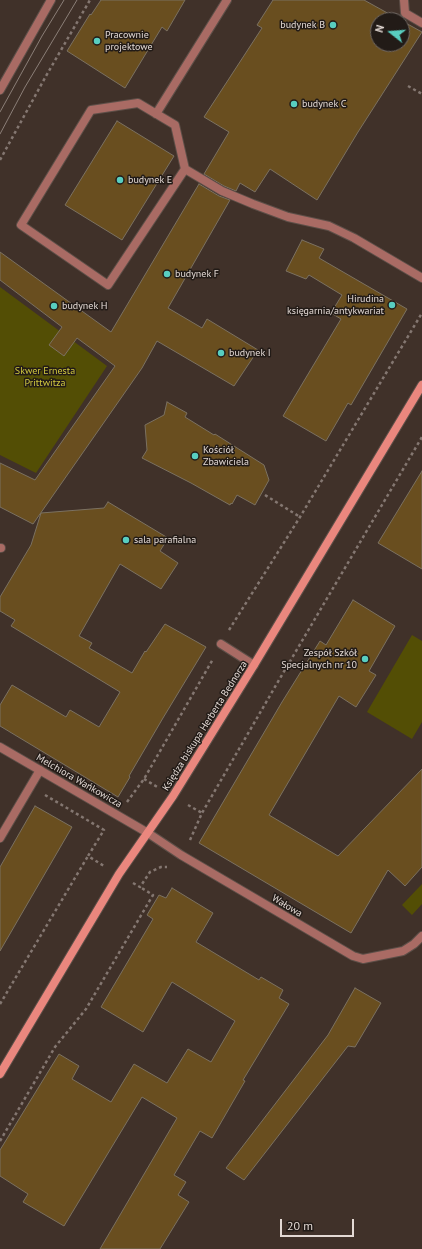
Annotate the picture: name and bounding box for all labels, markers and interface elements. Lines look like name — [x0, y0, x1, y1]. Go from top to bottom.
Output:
north arrow — [370, 12, 410, 52]
place label: budynek B — [280, 19, 325, 31]
marker: budynek B — [328, 20, 338, 30]
text: N — [372, 23, 387, 34]
place label: Pracownie projektowe — [105, 29, 153, 52]
marker: Pracownie projektowe — [92, 36, 102, 46]
place label: budynek C — [302, 98, 347, 110]
marker: budynek C — [289, 99, 299, 109]
place label: budynek E — [128, 174, 172, 186]
marker: budynek E — [115, 175, 125, 185]
place label: budynek F — [175, 268, 219, 280]
marker: budynek F — [162, 269, 172, 279]
place label: Hirudina księgarnia/antykwariat — [287, 293, 384, 316]
place label: budynek H — [62, 300, 108, 312]
marker: Hirudina księgarnia/antykwariat — [387, 300, 397, 310]
marker: budynek H — [49, 301, 59, 311]
place label: budynek I — [229, 347, 271, 359]
marker: budynek I — [216, 348, 226, 358]
park label: Skwer Ernesta Prittwitza — [15, 365, 75, 388]
place label: Kościół Zbawiciela — [203, 444, 249, 468]
marker: Kościół Zbawiciela — [190, 451, 200, 461]
place label: sala parafialna — [134, 534, 196, 546]
marker: sala parafialna — [121, 535, 131, 545]
place label: Zespół Szkół Specjalnych nr 10 — [281, 647, 357, 670]
marker: Zespół Szkół Specjalnych nr 10 — [360, 654, 370, 664]
street label: Księdza biskupa Herberta Bednorza — [160, 659, 250, 793]
street label: Melchiora Wańkowicza — [34, 752, 124, 810]
street label: Wałowa — [270, 892, 304, 920]
scale bar — [282, 1211, 356, 1237]
text: 20 m — [287, 1218, 313, 1233]

